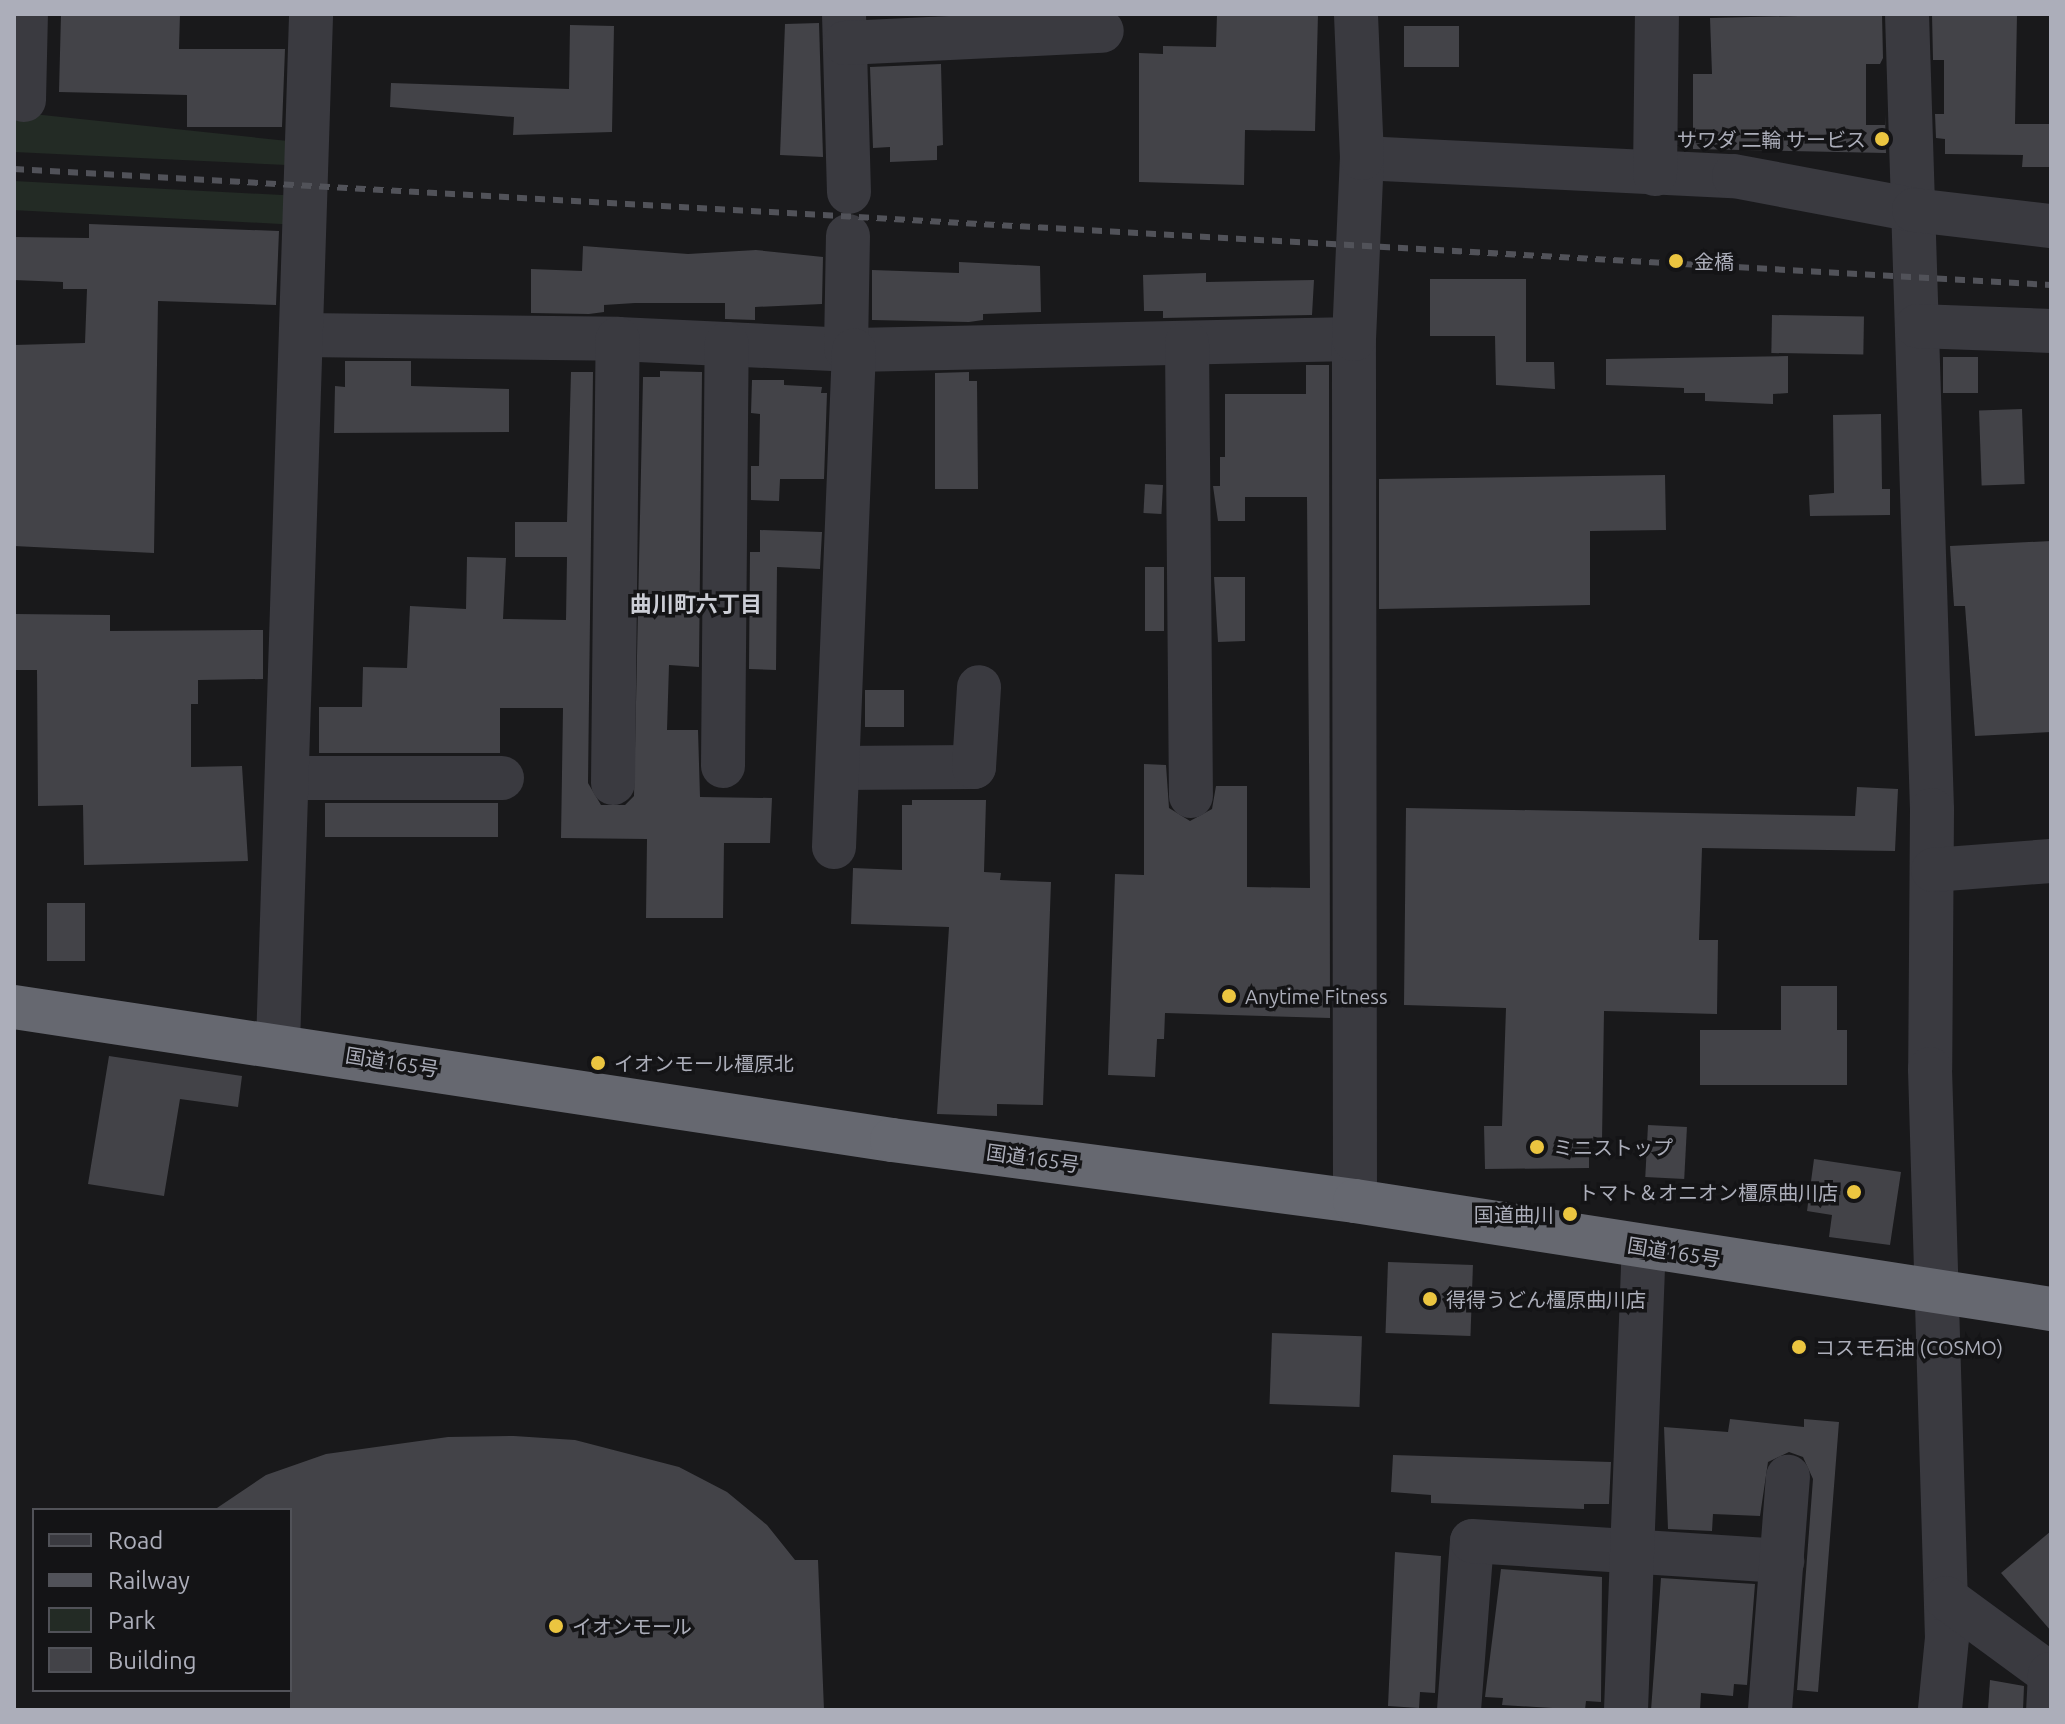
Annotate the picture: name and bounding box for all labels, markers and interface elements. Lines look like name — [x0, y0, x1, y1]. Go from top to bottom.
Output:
place label: サワダ 二輪 サービス — [1677, 127, 1866, 151]
marker: サワダ 二輪 サービス — [1873, 130, 1891, 148]
place label: 金橋 — [1694, 249, 1734, 273]
marker: 金橋 — [1665, 250, 1687, 272]
district label: 曲川町六丁目 — [630, 591, 762, 617]
place label: Anytime Fitness — [1245, 984, 1388, 1008]
marker: Anytime Fitness — [1220, 987, 1238, 1005]
street label: 国道165号 — [344, 1043, 440, 1081]
place label: イオンモール橿原北 — [614, 1051, 794, 1075]
marker: イオンモール橿原北 — [589, 1054, 607, 1072]
place label: ミニストップ — [1553, 1135, 1673, 1159]
marker: ミニストップ — [1528, 1138, 1546, 1156]
street label: 国道165号 — [985, 1140, 1081, 1176]
place label: トマト＆オニオン橿原曲川店 — [1578, 1180, 1838, 1204]
marker: トマト＆オニオン橿原曲川店 — [1845, 1183, 1863, 1201]
place label: 国道曲川 — [1474, 1202, 1554, 1226]
marker: 国道曲川 — [1561, 1205, 1579, 1223]
street label: 国道165号 — [1626, 1233, 1722, 1271]
place label: 得得うどん橿原曲川店 — [1446, 1287, 1646, 1311]
marker: 得得うどん橿原曲川店 — [1421, 1290, 1439, 1308]
place label: コスモ石油 (COSMO) — [1815, 1335, 2002, 1359]
marker: コスモ石油 (COSMO) — [1790, 1338, 1808, 1356]
legend — [32, 1508, 292, 1692]
text: Road — [108, 1527, 163, 1554]
text: Railway — [108, 1567, 190, 1594]
text: Park — [108, 1607, 156, 1634]
place label: イオンモール — [572, 1614, 692, 1638]
marker: イオンモール — [547, 1617, 565, 1635]
text: Building — [108, 1647, 196, 1674]

